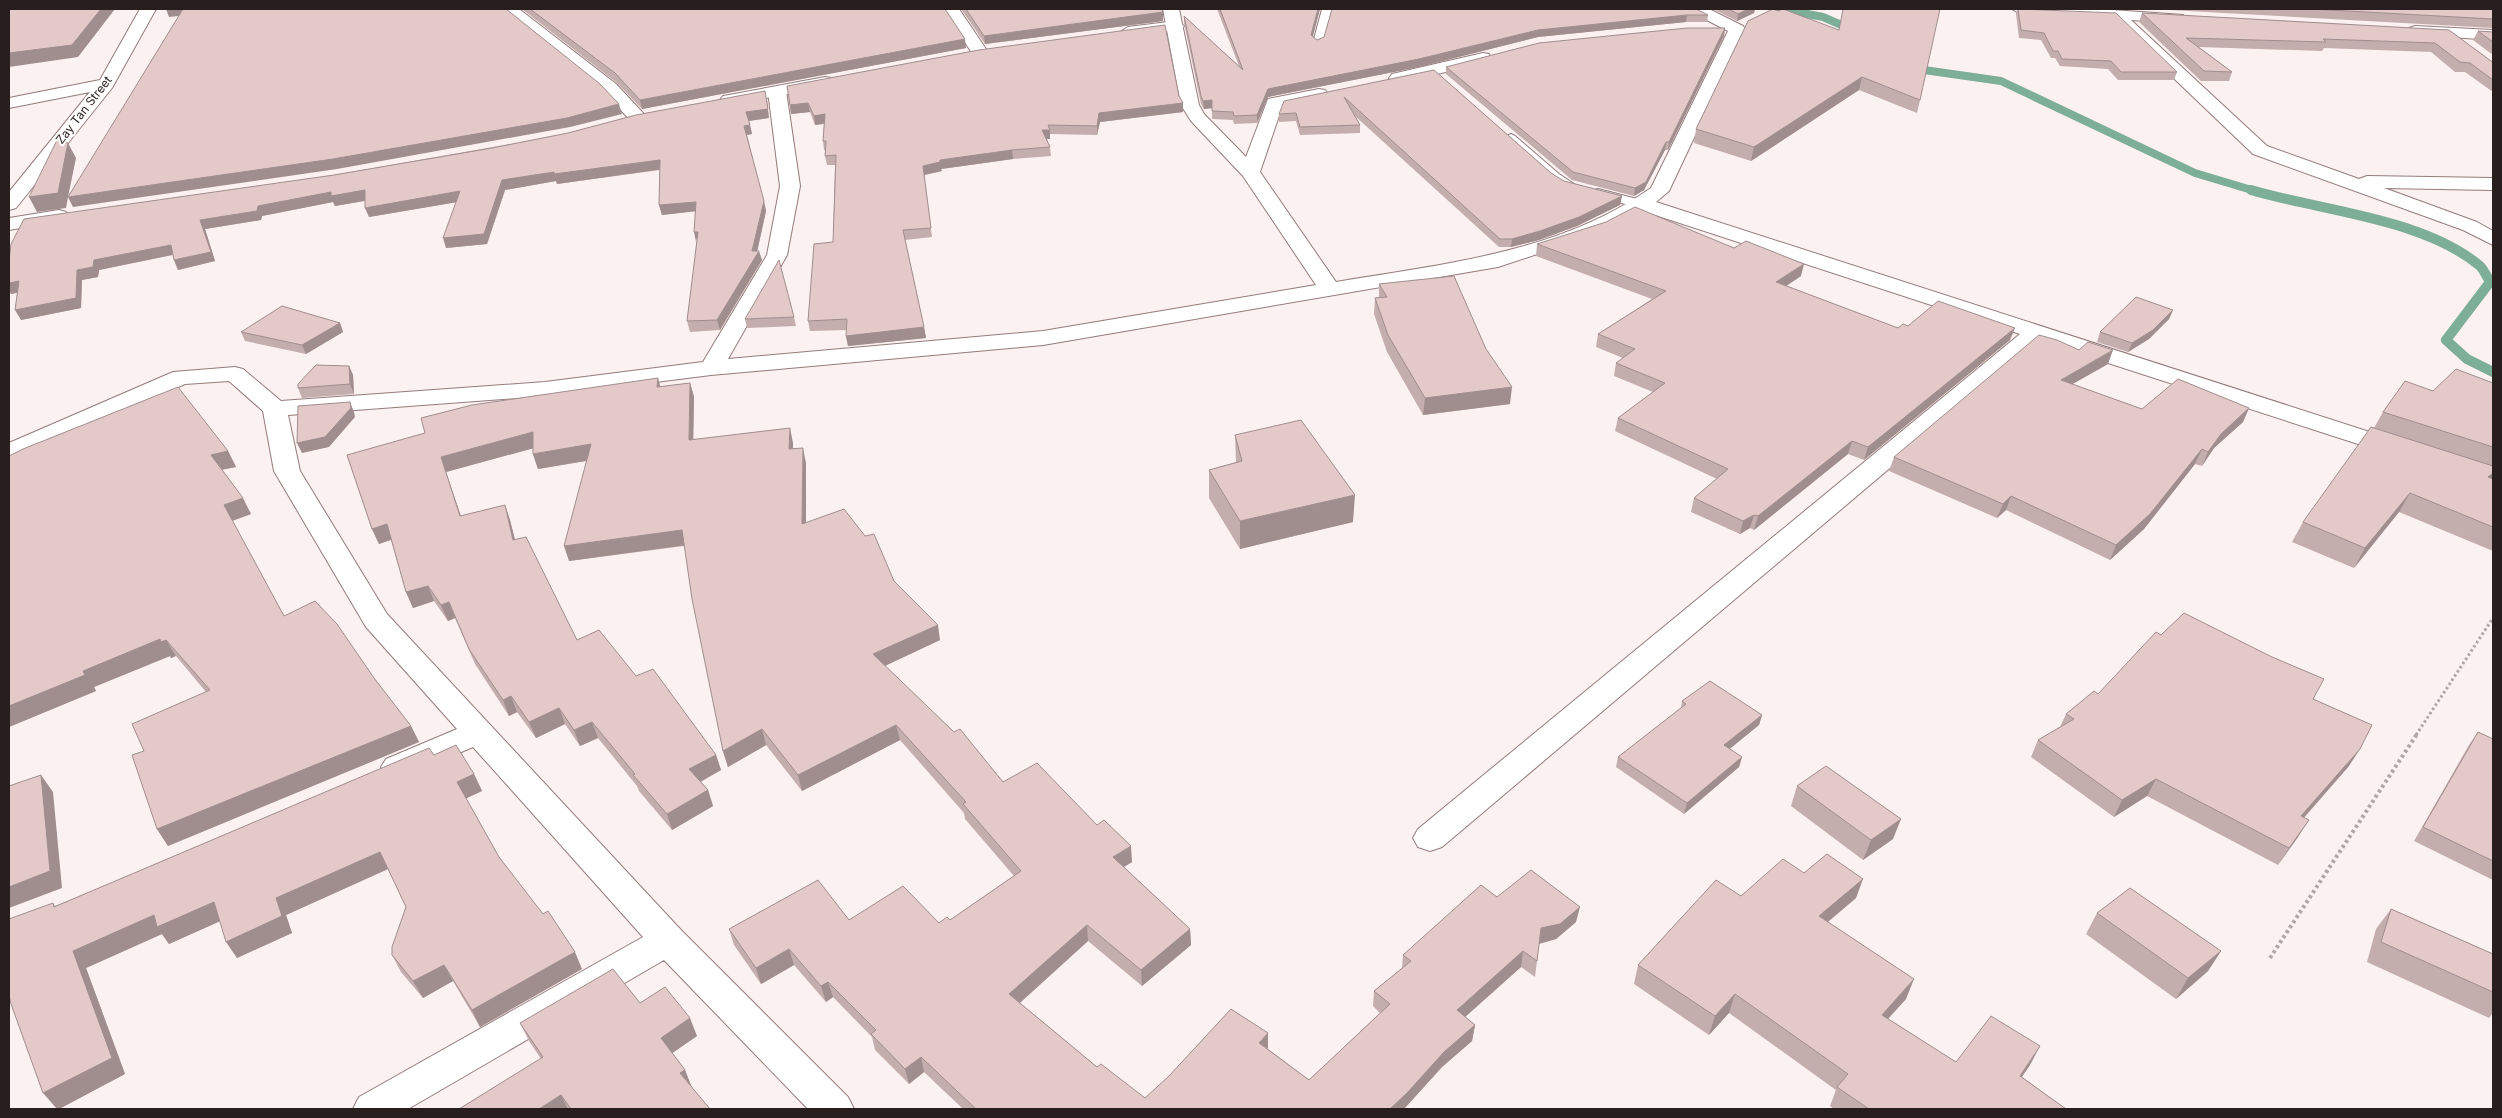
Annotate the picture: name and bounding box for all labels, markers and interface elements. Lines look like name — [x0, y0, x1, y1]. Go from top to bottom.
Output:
street label: Zay Tan Street — [52, 73, 115, 147]

